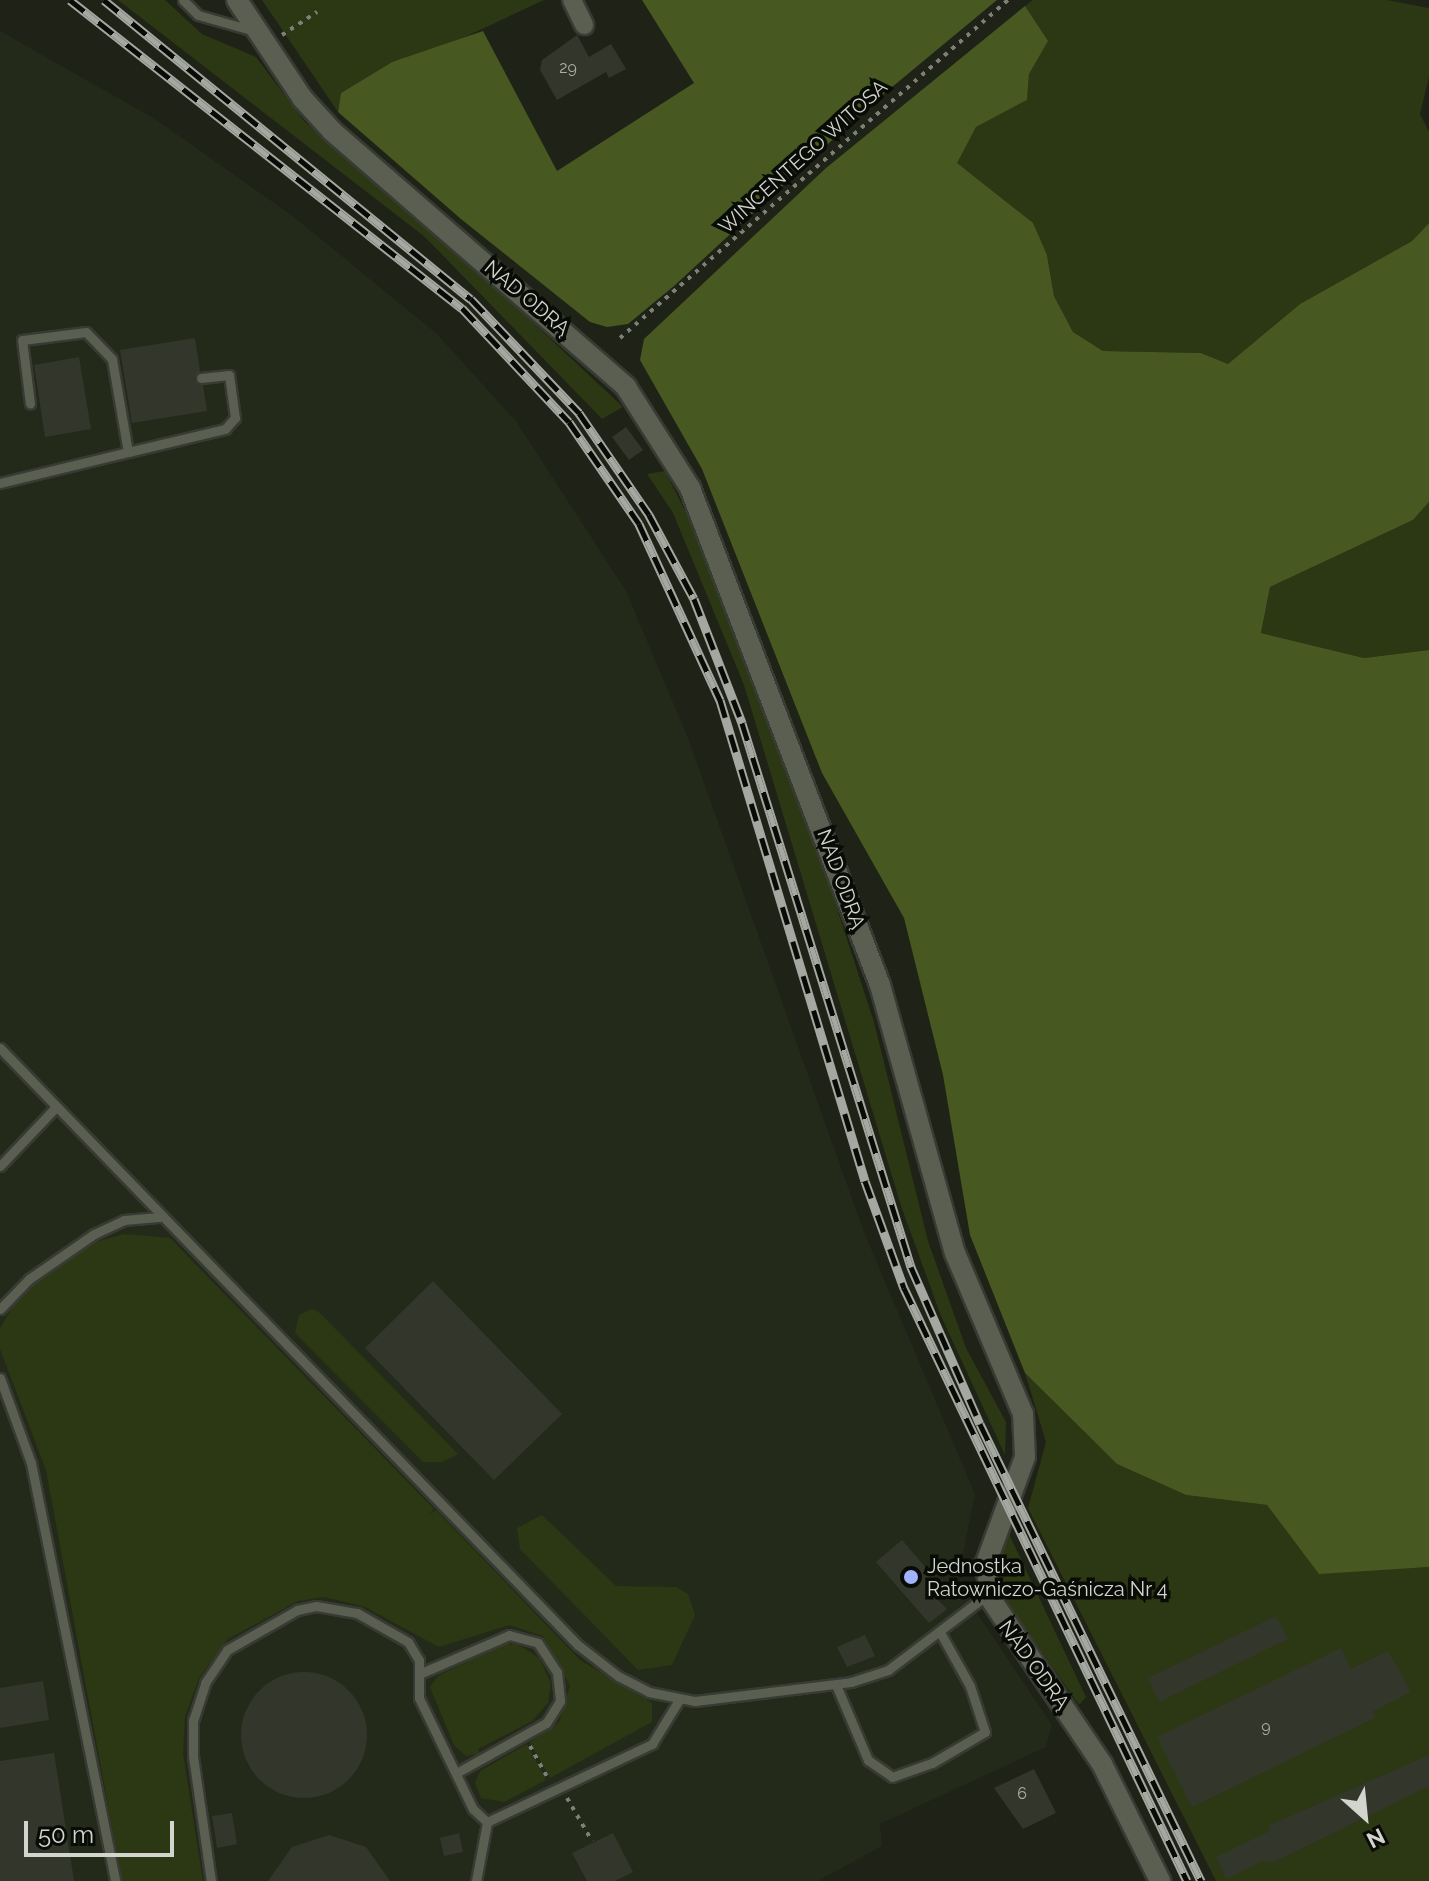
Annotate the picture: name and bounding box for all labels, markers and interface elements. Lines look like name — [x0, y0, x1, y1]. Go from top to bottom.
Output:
house number: 29 — [559, 58, 577, 78]
street label: WINCENTEGO WITOSA — [714, 75, 892, 239]
street label: NAD ODRĄ — [479, 255, 575, 341]
street label: NAD ODRĄ — [812, 826, 870, 932]
place label: Jednostka Ratowniczo-Gaśnicza Nr 4 — [927, 1554, 1168, 1601]
marker: Jednostka Ratowniczo-Gaśnicza Nr 4 — [902, 1568, 920, 1586]
street label: NAD ODRĄ — [994, 1616, 1074, 1714]
house number: 9 — [1261, 1717, 1271, 1737]
north arrow — [1325, 1777, 1405, 1857]
house number: 6 — [1017, 1784, 1027, 1804]
scale bar — [28, 1805, 178, 1855]
text: 50 m — [38, 1820, 94, 1849]
text: N — [1363, 1823, 1389, 1854]

